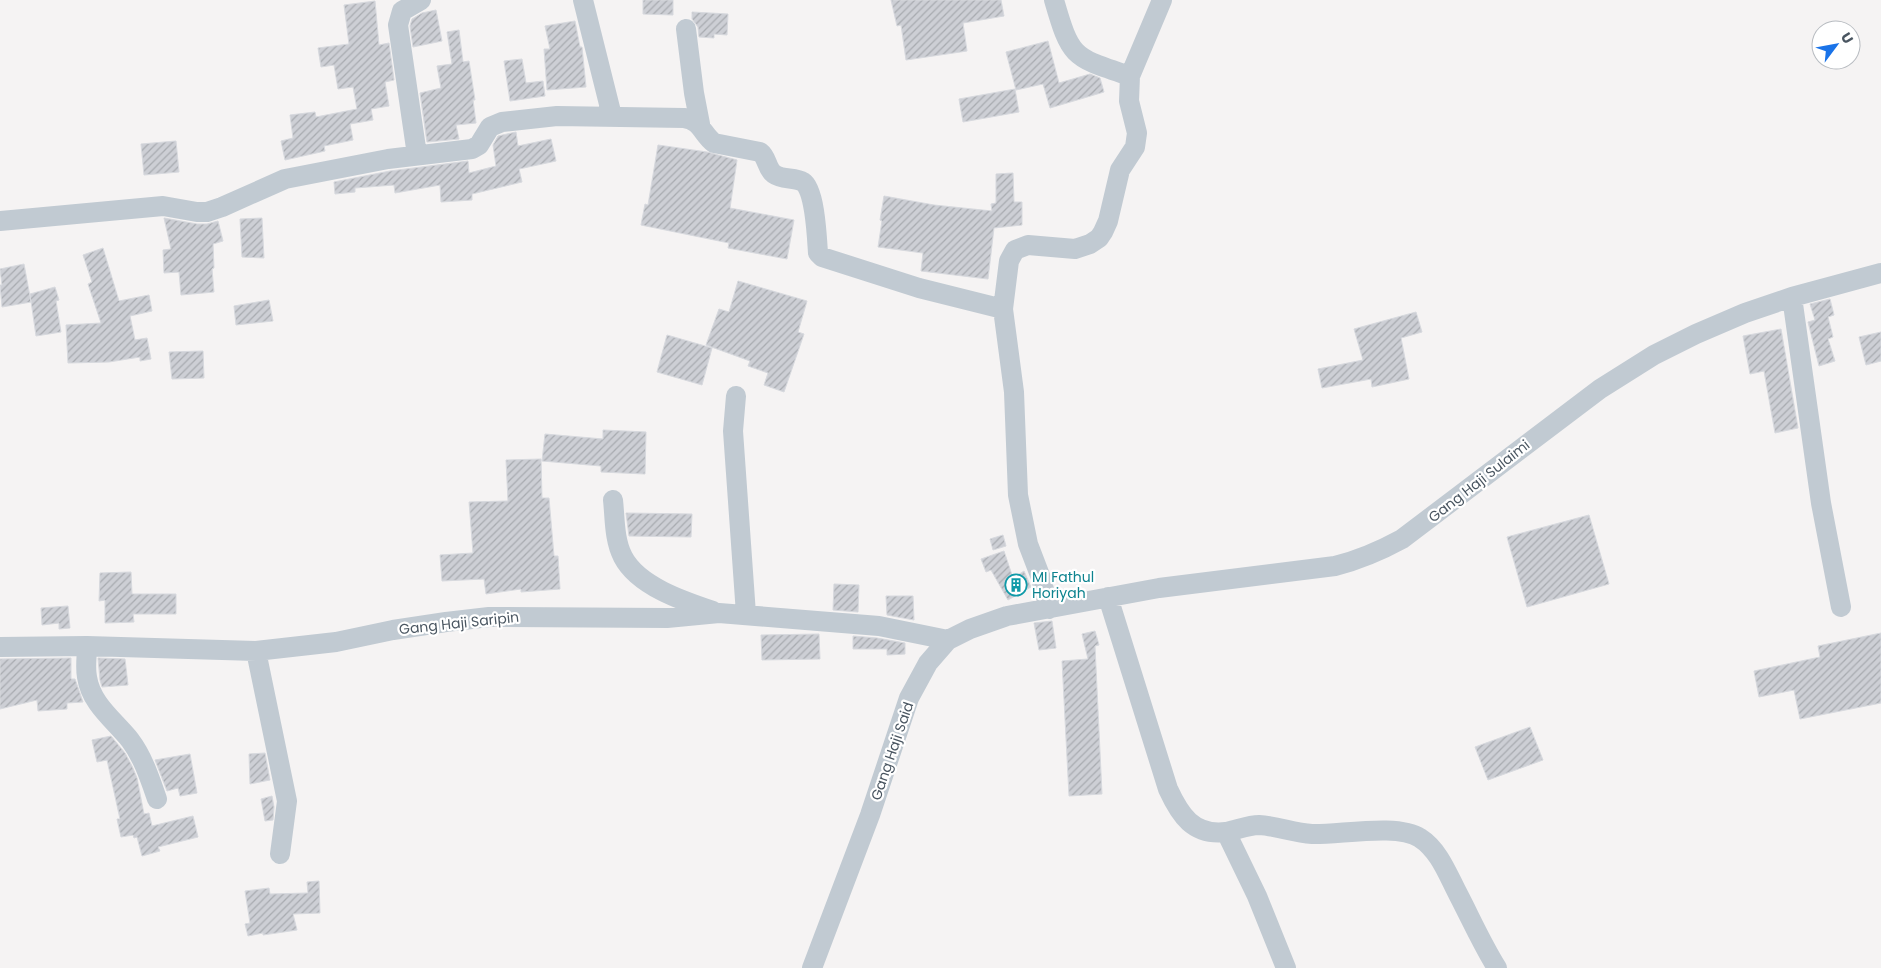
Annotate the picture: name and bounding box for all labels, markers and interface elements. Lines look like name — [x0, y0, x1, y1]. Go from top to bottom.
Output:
north arrow — [1811, 20, 1861, 70]
text: U — [1836, 29, 1858, 48]
street label: Gang Haji Sulaimi — [1424, 435, 1534, 527]
place label: MI Fathul Horiyah — [1032, 567, 1094, 603]
building icon: MI Fathul Horiyah — [1004, 573, 1028, 597]
street label: Gang Haji Saripin — [398, 607, 520, 639]
street label: Gang Haji Said — [866, 699, 918, 803]

